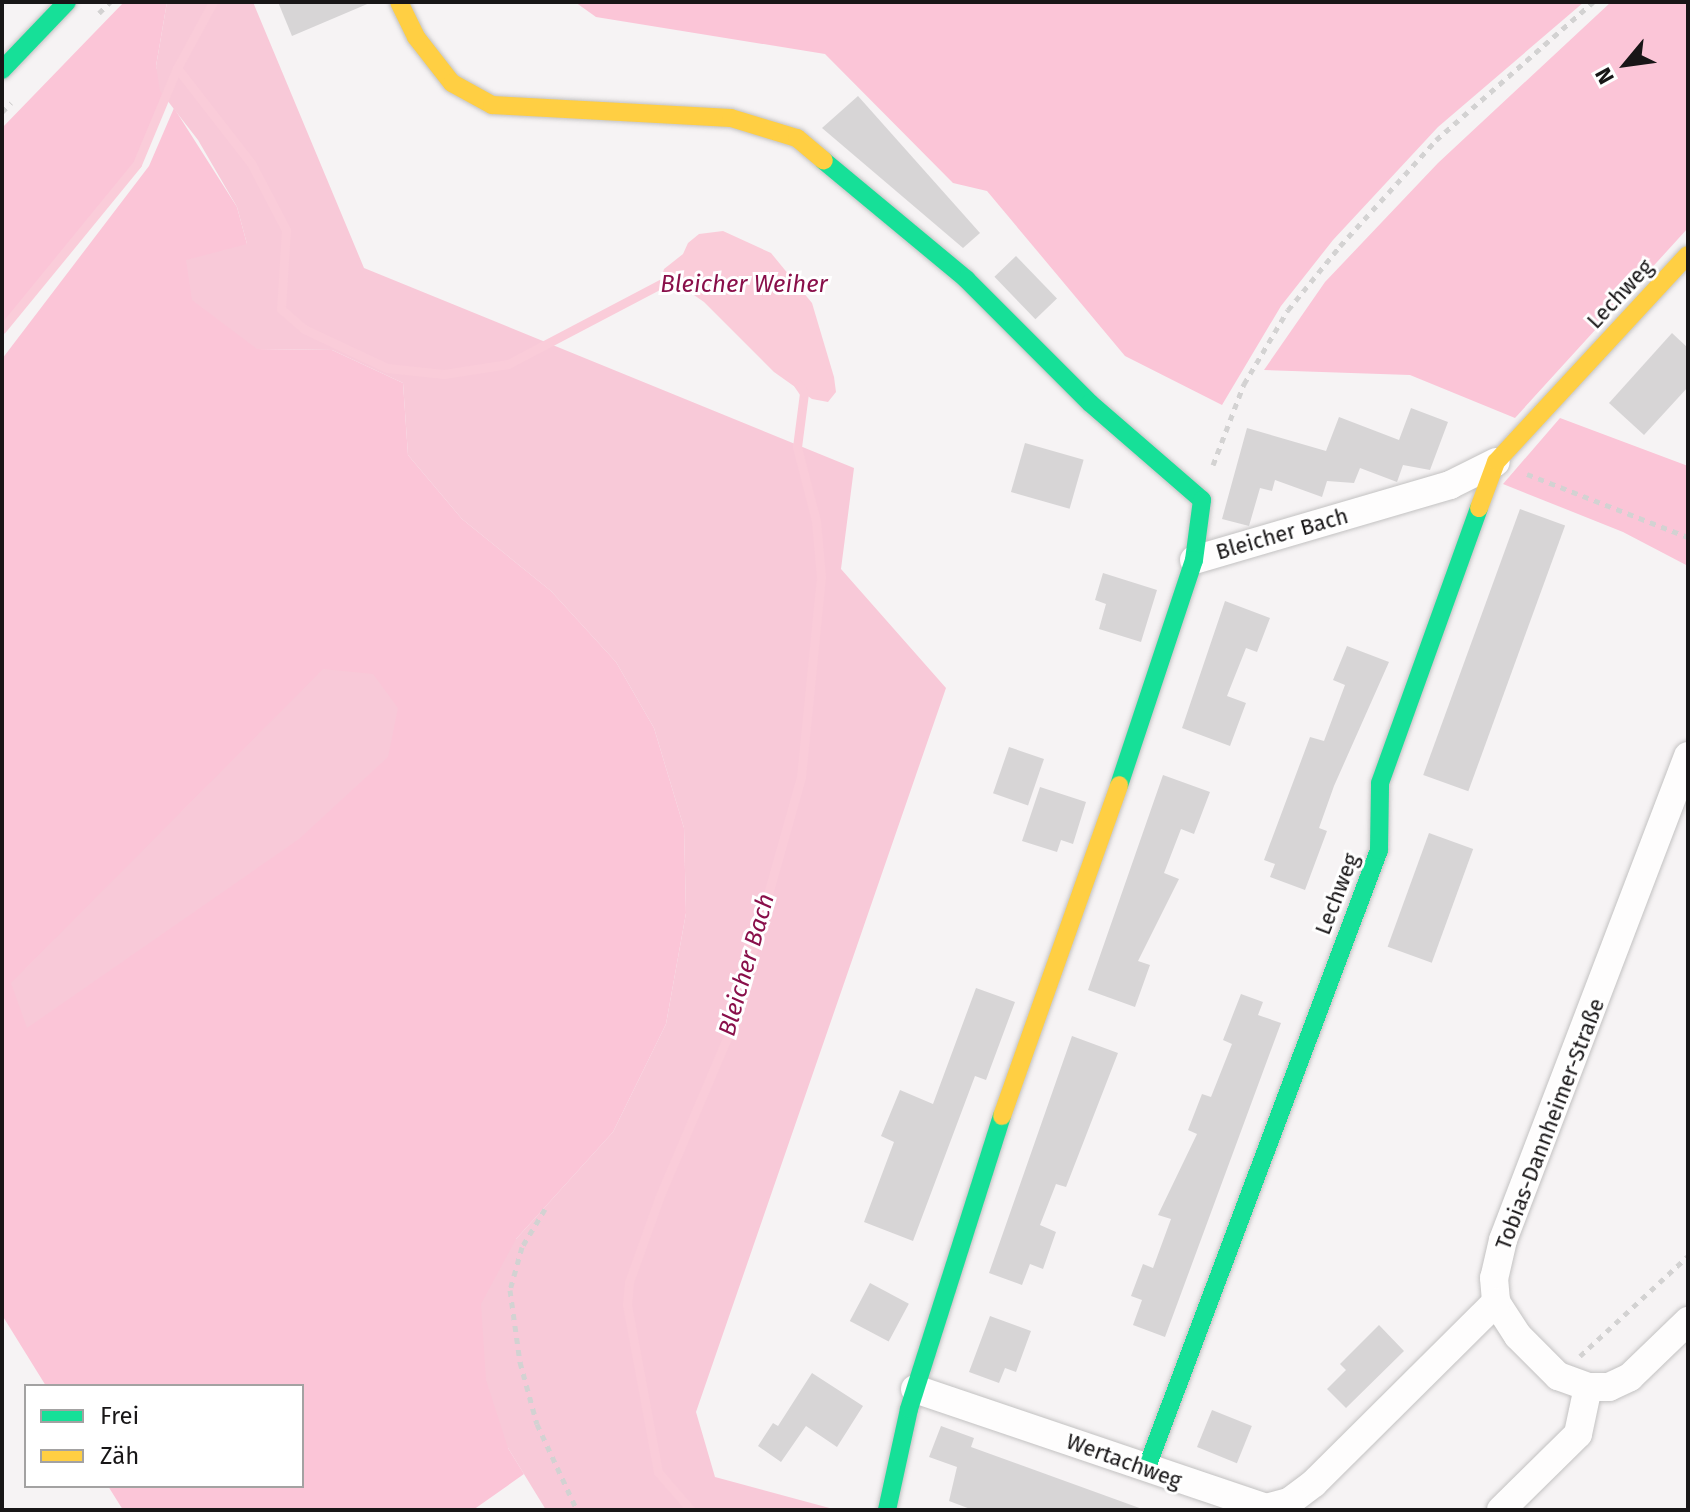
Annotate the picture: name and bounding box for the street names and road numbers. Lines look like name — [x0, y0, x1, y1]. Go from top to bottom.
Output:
street label: Lechweg — [1581, 254, 1659, 334]
street label: Bleicher Bach — [1213, 503, 1351, 565]
street label: Lechweg — [1309, 850, 1365, 938]
street label: Tobias-Dannheimer-Straße — [1490, 995, 1610, 1253]
street label: Wertachweg — [1063, 1428, 1185, 1494]

